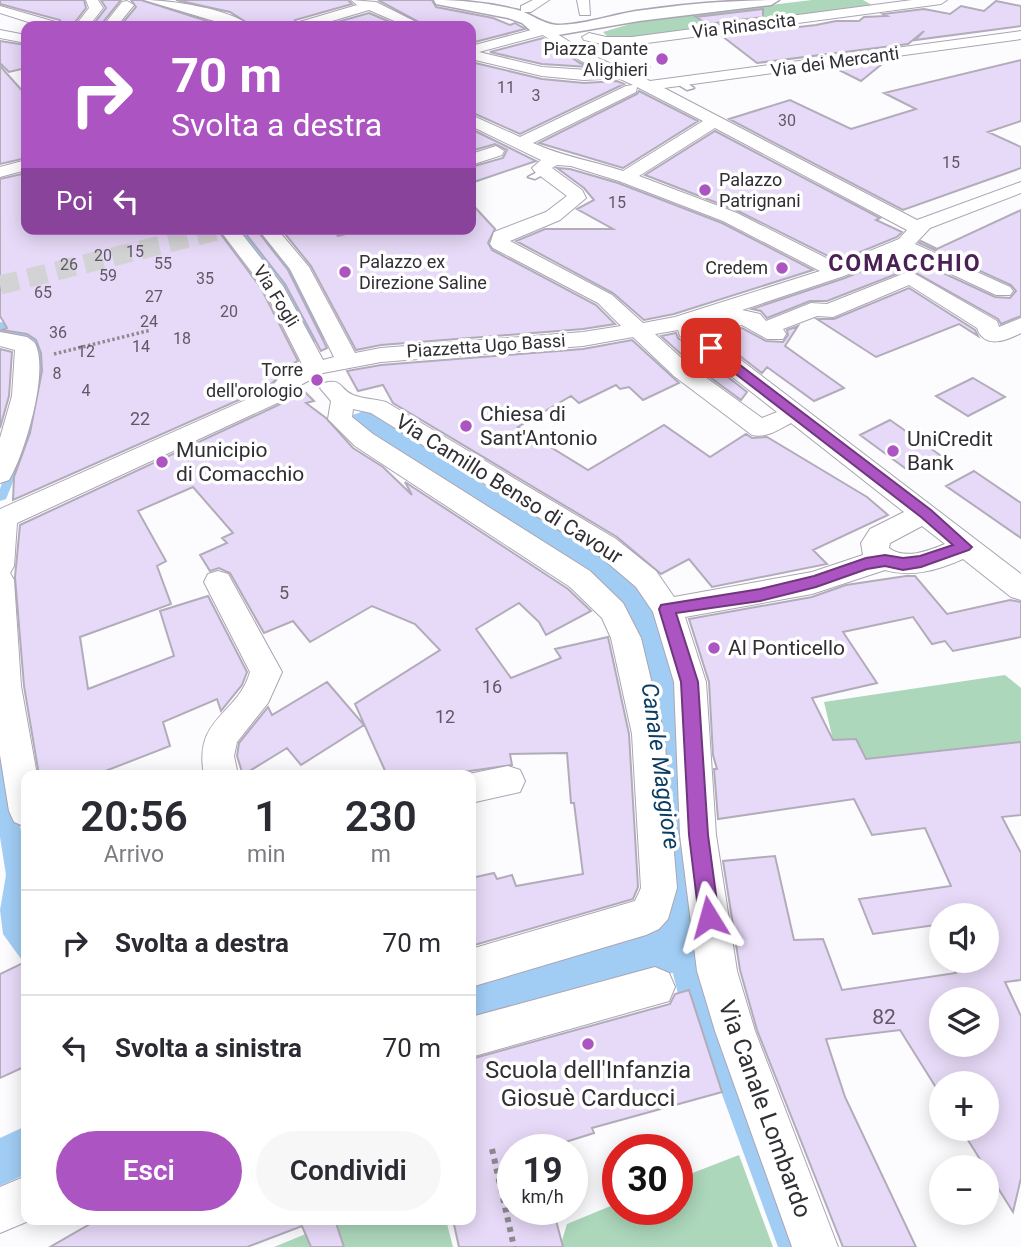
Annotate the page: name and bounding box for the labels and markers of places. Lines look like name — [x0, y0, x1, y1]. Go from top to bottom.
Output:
place label: Piazza Dante Alighieri — [543, 38, 648, 80]
marker: Piazza Dante Alighieri — [654, 51, 670, 67]
place label: Palazzo Patrignani — [719, 169, 801, 211]
marker: Palazzo Patrignani — [697, 182, 713, 198]
place label: Palazzo ex Direzione Saline — [359, 251, 487, 293]
place label: Credem — [705, 257, 768, 278]
marker: Credem — [774, 260, 790, 276]
marker: Palazzo ex Direzione Saline — [337, 264, 353, 280]
pin — [681, 318, 741, 378]
place label: Torre dell'orologio — [206, 359, 303, 401]
marker: Torre dell'orologio — [309, 372, 325, 388]
place label: Chiesa di Sant'Antonio — [480, 402, 597, 450]
marker: Chiesa di Sant'Antonio — [458, 418, 474, 434]
place label: UniCredit Bank — [907, 427, 993, 475]
place label: Municipio di Comacchio — [176, 438, 304, 486]
marker: UniCredit Bank — [885, 443, 901, 459]
marker: Municipio di Comacchio — [154, 454, 170, 470]
place label: Al Ponticello — [728, 636, 845, 660]
marker: Al Ponticello — [706, 640, 722, 656]
marker: Scuola dell'Infanzia Giosuè Carducci — [580, 1036, 596, 1052]
place label: Scuola dell'Infanzia Giosuè Carducci — [485, 1056, 691, 1112]

